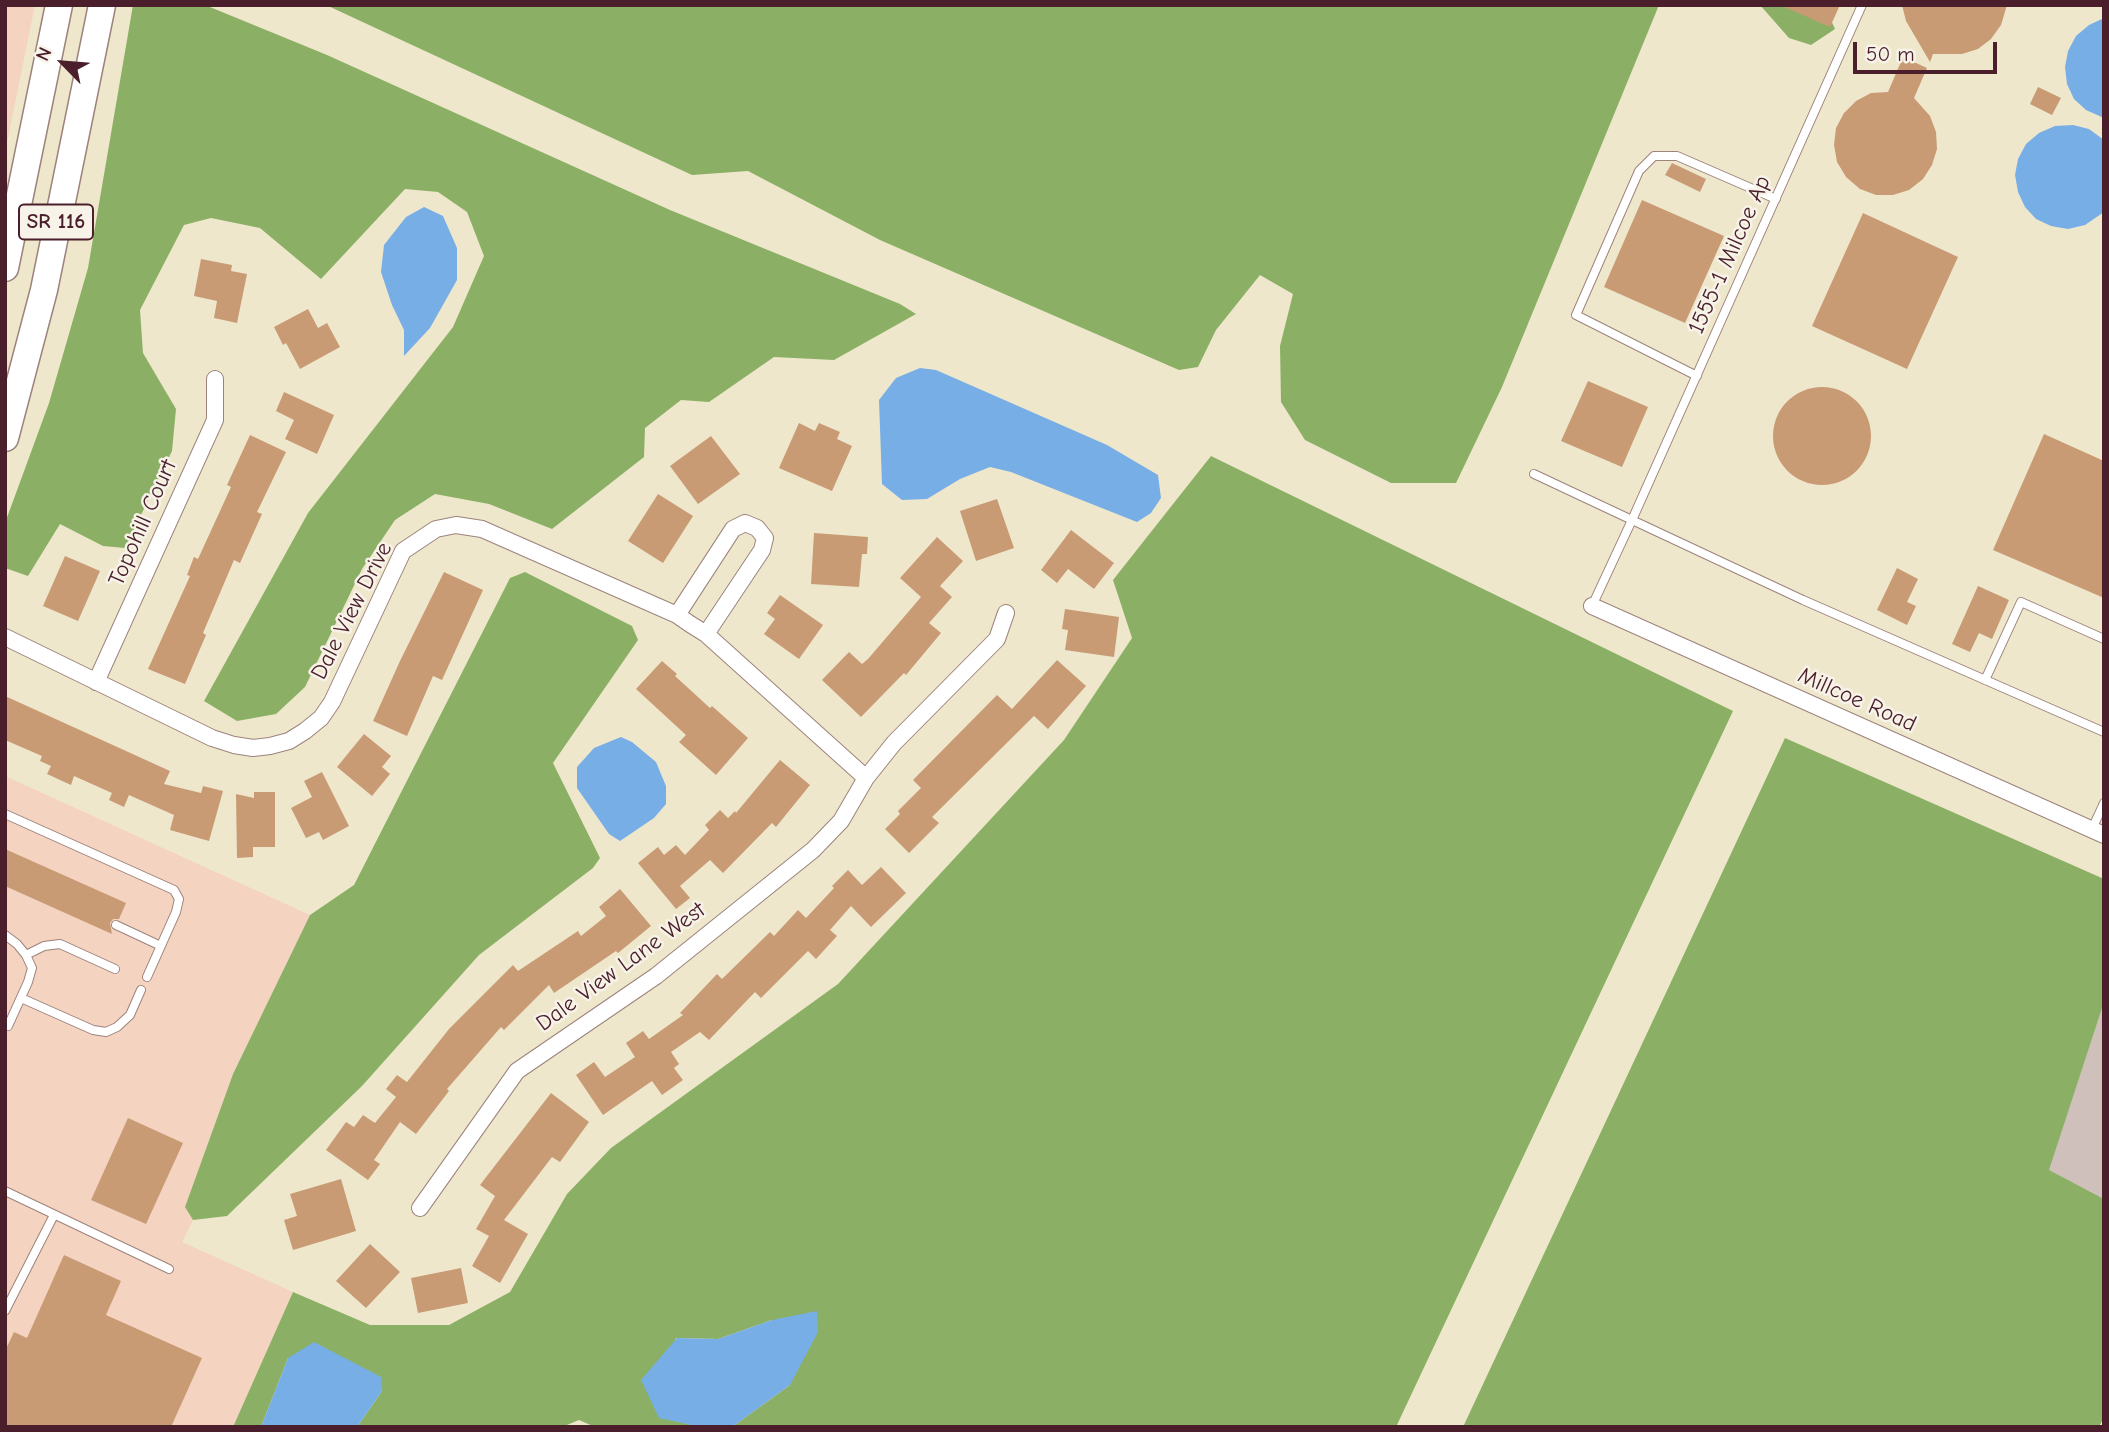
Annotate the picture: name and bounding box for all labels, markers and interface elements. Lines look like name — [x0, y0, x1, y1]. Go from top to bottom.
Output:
north arrow — [28, 28, 98, 98]
scale bar — [1857, 28, 2000, 72]
text: 50 m — [1866, 42, 1915, 66]
text: N — [31, 44, 57, 64]
street label: 1555-1 Milcoe Ap — [1683, 172, 1777, 338]
road number: SR 116 — [19, 204, 93, 240]
street label: Topohill Court — [103, 456, 183, 590]
street label: Dale View Drive — [306, 538, 398, 684]
street label: Millcoe Road — [1794, 662, 1920, 738]
street label: Dale View Lane West — [531, 896, 711, 1038]

